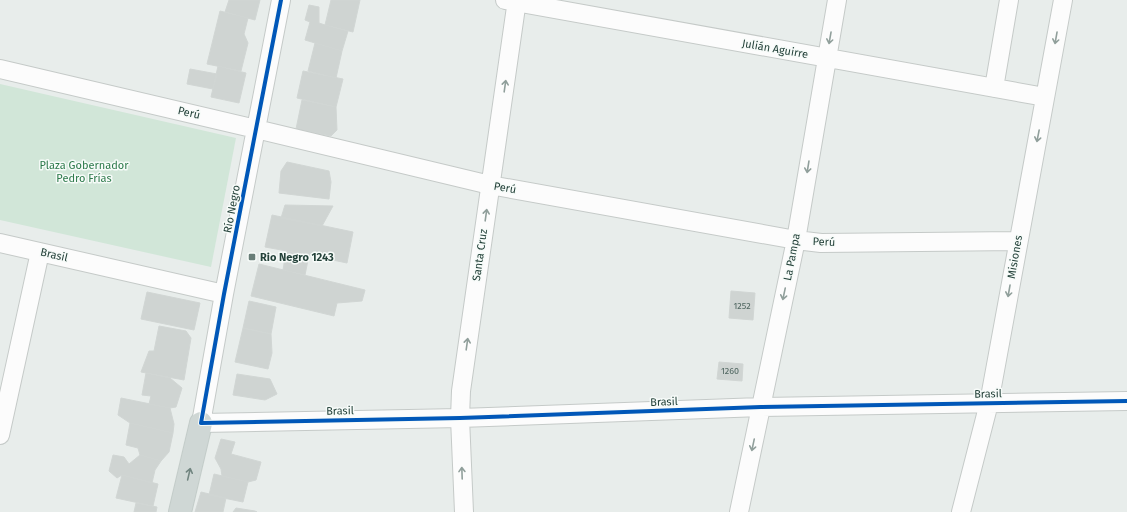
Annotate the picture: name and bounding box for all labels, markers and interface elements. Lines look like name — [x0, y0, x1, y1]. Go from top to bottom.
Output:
one-way arrow — [825, 31, 833, 44]
one-way arrow — [1052, 32, 1060, 45]
street label: Julián Aguirre — [741, 37, 809, 61]
one-way arrow — [501, 80, 509, 93]
street label: Perú — [176, 104, 202, 122]
one-way arrow — [1034, 129, 1042, 142]
park label: Plaza Gobernador Pedro Frías — [40, 159, 129, 185]
one-way arrow — [804, 160, 812, 173]
street label: Perú — [493, 180, 517, 196]
street label: Río Negro — [221, 184, 243, 234]
one-way arrow — [482, 209, 490, 222]
street label: Santa Cruz — [470, 228, 490, 282]
street label: La Pampa — [781, 232, 803, 282]
street label: Misiones — [1005, 234, 1025, 280]
street label: Perú — [812, 235, 836, 249]
street label: Brasil — [39, 246, 69, 264]
place label: Rio Negro 1243 — [260, 251, 334, 264]
marker: Rio Negro 1243 — [247, 252, 257, 262]
one-way arrow — [1005, 284, 1013, 297]
one-way arrow — [780, 288, 788, 301]
house number: 1252 — [733, 301, 751, 311]
one-way arrow — [463, 337, 471, 350]
house number: 1260 — [721, 366, 739, 376]
street label: Brasil — [974, 387, 1002, 401]
street label: Brasil — [650, 395, 678, 409]
street label: Brasil — [326, 404, 354, 418]
one-way arrow — [748, 439, 756, 452]
one-way arrow — [459, 467, 466, 480]
one-way arrow — [186, 468, 194, 481]

